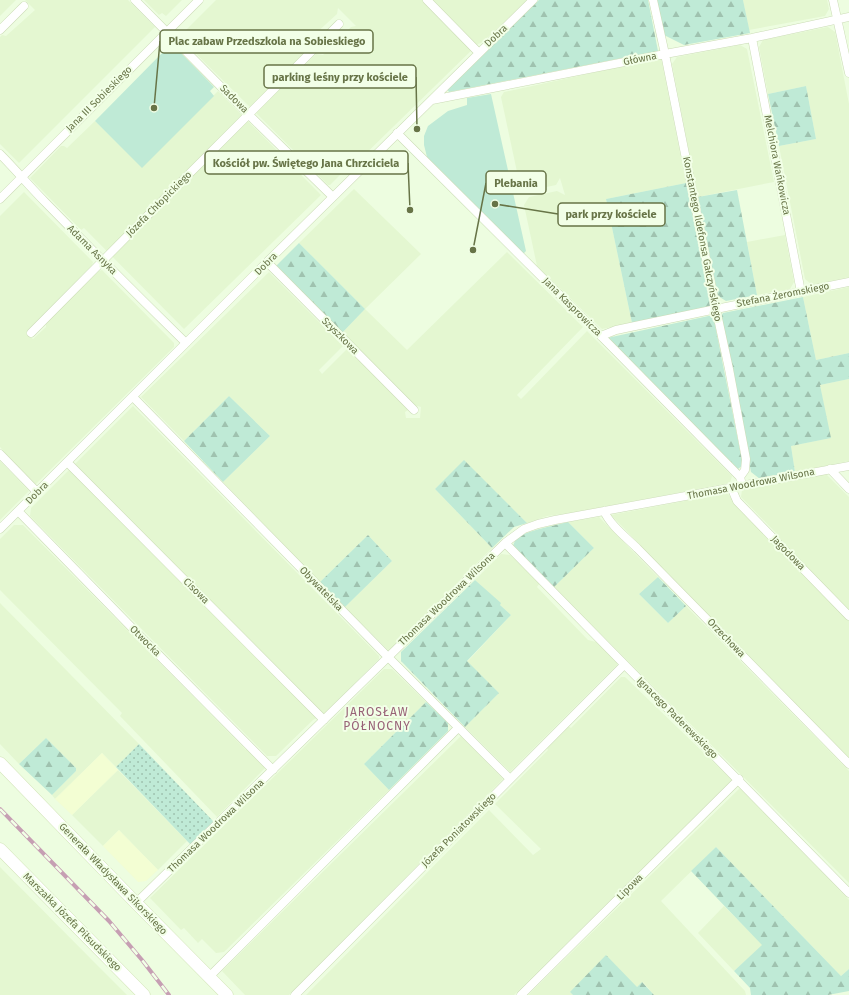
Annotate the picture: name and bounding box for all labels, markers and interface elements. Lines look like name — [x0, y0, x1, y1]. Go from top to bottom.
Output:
street label: Dobra — [482, 22, 510, 50]
callout: Plac zabaw Przedszkola na Sobieskiego — [160, 30, 373, 53]
text: Plac zabaw Przedszkola na Sobieskiego — [169, 35, 366, 48]
street label: Główna — [622, 50, 658, 68]
street label: Jana III Sobieskiego — [64, 63, 135, 134]
callout: parking leśny przy kościele — [264, 65, 416, 88]
text: parking leśny przy kościele — [272, 71, 408, 84]
street label: Sadowa — [217, 82, 251, 116]
street label: Melchiora Wańkowicza — [761, 114, 794, 216]
callout: Kościół pw. Świętego Jana Chrzciciela — [205, 151, 408, 174]
street label: Konstantego Ildefonsa Gałczyńskiego — [680, 155, 725, 323]
text: Kościół pw. Świętego Jana Chrzciciela — [213, 156, 399, 170]
street label: Józefa Chłopickiego — [124, 169, 194, 239]
callout: Plebania — [486, 171, 546, 194]
text: Plebania — [494, 177, 538, 190]
callout: park przy kościele — [558, 203, 665, 226]
text: park przy kościele — [565, 208, 657, 221]
street label: Adama Asnyka — [65, 223, 119, 277]
street label: Dobra — [252, 250, 280, 278]
street label: Jana Kasprowicza — [540, 275, 604, 339]
street label: Stefana Żeromskiego — [735, 278, 831, 310]
street label: Szyszkowa — [319, 315, 361, 357]
street label: Thomasa Woodrowa Wilsona — [686, 466, 816, 502]
street label: Dobra — [23, 479, 51, 507]
street label: Jagodowa — [769, 533, 807, 573]
street label: Thomasa Woodrowa Wilsona — [396, 550, 498, 648]
street label: Obywatelska — [297, 564, 345, 614]
street label: Cisowa — [181, 576, 211, 606]
street label: Orzechowa — [705, 616, 747, 660]
street label: Otwocka — [127, 623, 163, 659]
street label: Ignacego Paderewskiego — [634, 675, 720, 761]
district label: JAROSŁAW PÓŁNOCNY — [343, 705, 411, 733]
street label: Thomasa Woodrowa Wilsona — [165, 777, 267, 875]
street label: Józefa Poniatowskiego — [419, 790, 499, 870]
street label: Generała Władysława Sikorskiego — [56, 821, 170, 937]
street label: Marszałka Józefa Piłsudskiego — [20, 870, 124, 974]
street label: Lipowa — [614, 871, 646, 903]

